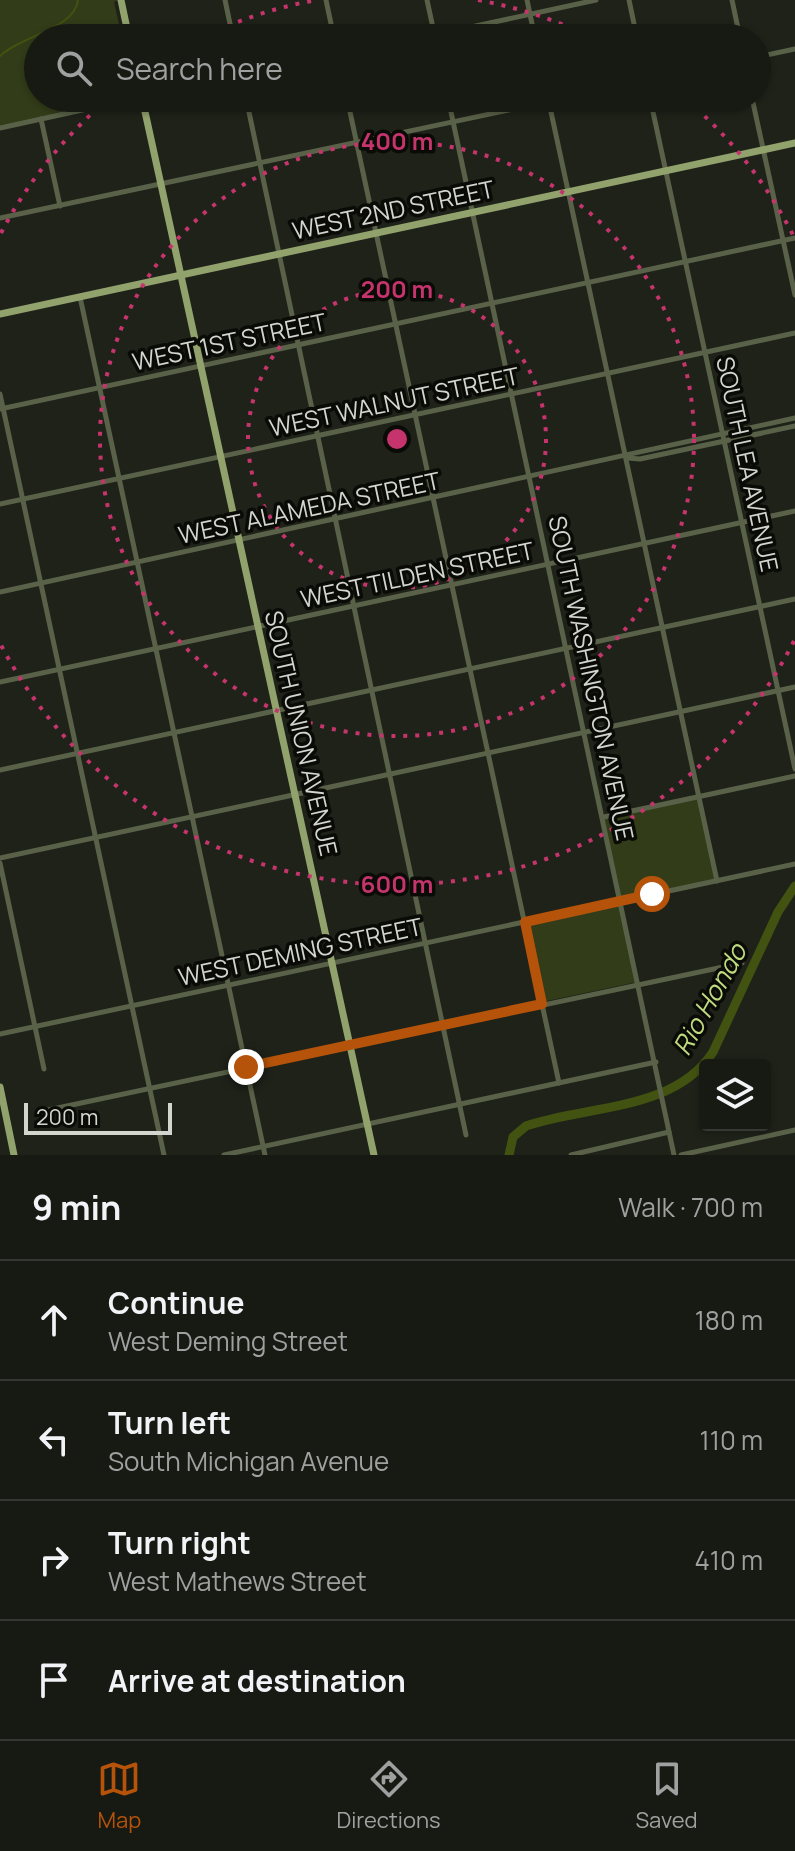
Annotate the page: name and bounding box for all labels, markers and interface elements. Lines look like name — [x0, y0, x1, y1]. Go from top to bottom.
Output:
search box — [24, 24, 771, 112]
icon: search — [52, 46, 96, 90]
text: Search here — [116, 48, 283, 89]
text: 400 m — [361, 124, 433, 157]
street label: WEST 2ND STREET — [289, 171, 498, 247]
text: 200 m — [361, 272, 433, 305]
street label: WEST 1ST STREET — [129, 304, 330, 378]
street label: SOUTH LEA AVENUE — [709, 353, 787, 575]
street label: WEST WALNUT STREET — [266, 358, 523, 444]
centre of rings — [383, 425, 411, 453]
street label: WEST ALAMEDA STREET — [175, 463, 444, 551]
street label: SOUTH WASHINGTON AVENUE — [541, 513, 643, 843]
street label: WEST TILDEN STREET — [297, 533, 537, 615]
street label: SOUTH UNION AVENUE — [258, 607, 346, 859]
text: 600 m — [361, 867, 433, 900]
route start — [634, 876, 670, 912]
street label: WEST DEMING STREET — [175, 909, 426, 993]
water label: Rio Hondo — [664, 935, 755, 1061]
route end — [228, 1049, 264, 1085]
map controls — [699, 1059, 771, 1131]
button: layers — [699, 1059, 771, 1131]
scale bar — [24, 1099, 172, 1135]
text: 200 m — [36, 1102, 98, 1132]
text: 9 min — [32, 1184, 121, 1230]
text: Walk · 700 m — [618, 1189, 763, 1225]
text: Continue — [108, 1282, 244, 1323]
icon: ahead — [32, 1298, 76, 1342]
text: 180 m — [695, 1302, 763, 1338]
text: West Deming Street — [108, 1323, 348, 1359]
text: Turn left — [108, 1402, 231, 1443]
icon: left — [32, 1418, 76, 1462]
text: 110 m — [700, 1422, 763, 1458]
text: South Michigan Avenue — [108, 1443, 389, 1479]
text: Turn right — [108, 1522, 251, 1563]
icon: right — [32, 1538, 76, 1582]
text: 410 m — [694, 1542, 763, 1578]
text: West Mathews Street — [108, 1563, 367, 1599]
icon: arrive — [32, 1658, 76, 1702]
text: Arrive at destination — [108, 1660, 406, 1701]
tab: Map — [97, 1757, 141, 1835]
tab: Directions — [336, 1757, 441, 1835]
tab: Saved — [636, 1757, 698, 1835]

